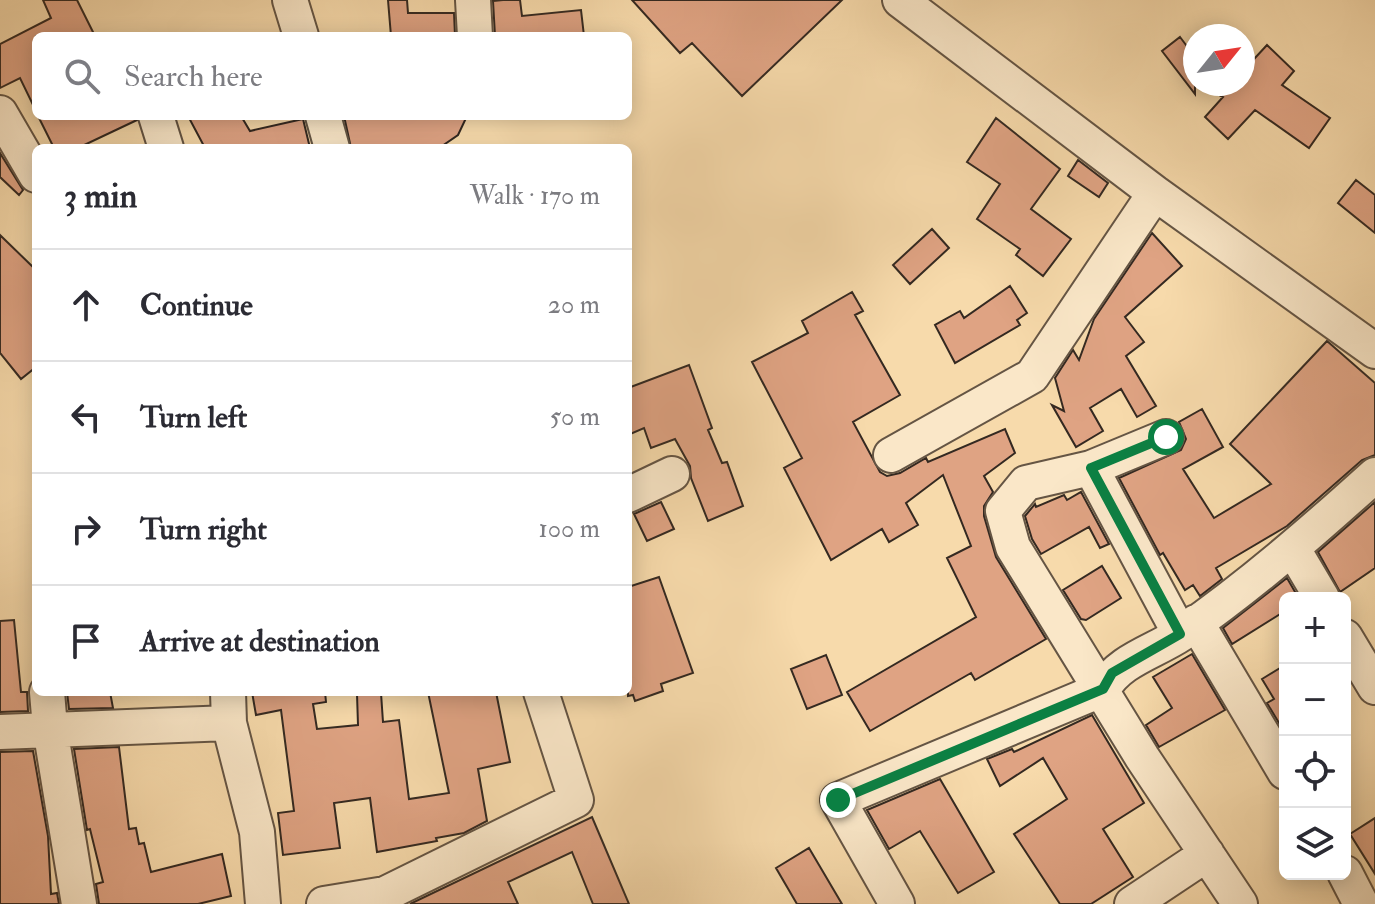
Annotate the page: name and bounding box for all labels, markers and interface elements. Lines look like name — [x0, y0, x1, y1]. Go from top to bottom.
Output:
north arrow — [1183, 24, 1255, 96]
search box — [32, 32, 632, 120]
icon: search — [60, 54, 104, 98]
text: Search here — [124, 58, 263, 95]
text: 3 min — [64, 175, 137, 218]
text: Walk · 170 m — [470, 180, 600, 212]
icon: ahead — [64, 283, 108, 327]
text: Continue — [140, 287, 253, 324]
text: 20 m — [548, 289, 600, 321]
icon: left — [64, 395, 108, 439]
text: Turn left — [140, 399, 247, 436]
text: 50 m — [550, 401, 600, 433]
route start — [1148, 419, 1184, 455]
icon: right — [64, 507, 108, 551]
text: Turn right — [140, 511, 267, 548]
text: 100 m — [539, 513, 600, 545]
map controls — [1279, 592, 1351, 880]
button: + — [1279, 592, 1351, 664]
icon: arrive — [64, 619, 108, 663]
text: Arrive at destination — [140, 623, 380, 660]
button: − — [1279, 664, 1351, 736]
button: locate — [1279, 736, 1351, 808]
route end — [820, 782, 856, 818]
button: layers — [1279, 808, 1351, 880]

